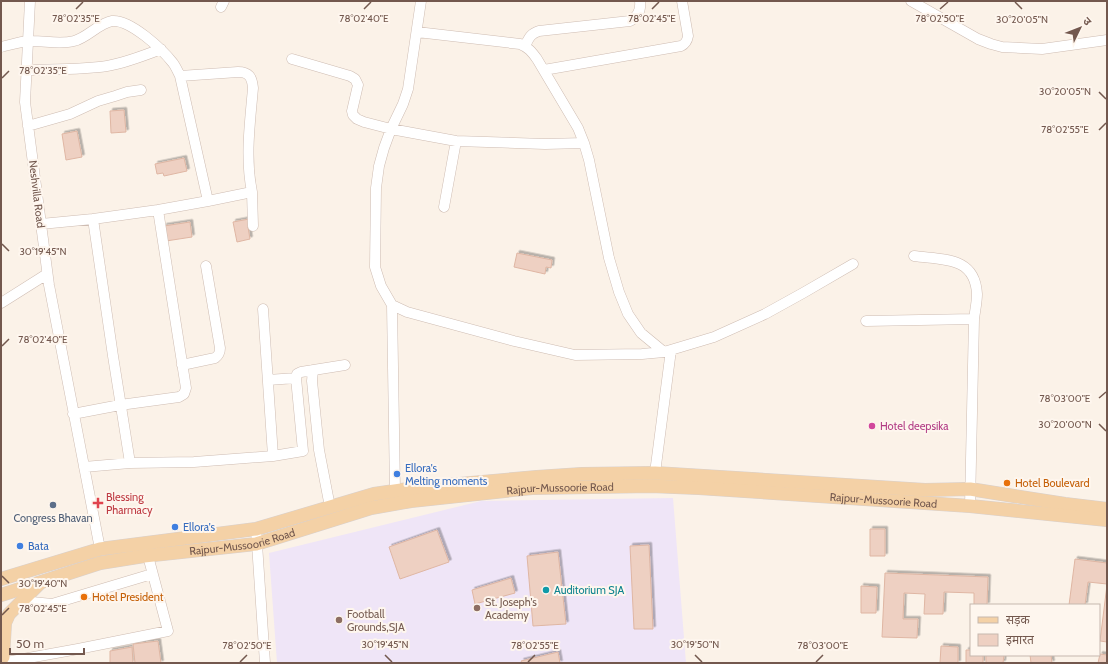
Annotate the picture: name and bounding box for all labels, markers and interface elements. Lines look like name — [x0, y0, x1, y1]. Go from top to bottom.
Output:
north arrow — [1060, 8, 1100, 48]
text: 78°02'35"E — [52, 12, 100, 25]
text: 78°02'40"E — [339, 12, 389, 25]
text: 78°02'45"E — [628, 12, 676, 25]
text: 78°02'50"E — [915, 12, 965, 25]
text: 30°20'05"N — [996, 13, 1048, 26]
text: उ — [1080, 14, 1095, 29]
text: 78°02'35"E — [19, 64, 67, 77]
text: 30°20'05"N — [1039, 85, 1091, 98]
text: 78°02'55"E — [1041, 123, 1089, 136]
street label: Neshvilla Road — [26, 159, 48, 229]
text: 30°19'45"N — [19, 245, 67, 258]
text: 78°02'40"E — [18, 333, 68, 346]
text: 78°03'00"E — [1040, 392, 1091, 405]
text: 30°20'00"N — [1038, 418, 1092, 431]
place label: Hotel deepsika — [880, 419, 949, 433]
marker: Hotel deepsika — [867, 421, 877, 431]
place label: Ellora's Melting moments — [405, 461, 488, 488]
marker: Ellora's Melting moments — [392, 469, 402, 479]
place label: Hotel Boulevard — [1015, 476, 1090, 490]
marker: Hotel Boulevard — [1002, 478, 1012, 488]
street label: Rajpur-Mussoorie Road — [506, 480, 614, 498]
place label: Blessing Pharmacy — [106, 490, 153, 517]
street label: Rajpur-Mussoorie Road — [829, 490, 938, 511]
marker: Blessing Pharmacy — [93, 498, 103, 508]
marker: Congress Bhavan — [48, 500, 58, 510]
place label: Congress Bhavan — [13, 511, 93, 525]
place label: Ellora's — [183, 520, 215, 534]
marker: Ellora's — [170, 522, 180, 532]
street label: Rajpur-Mussoorie Road — [189, 525, 297, 558]
place label: Bata — [28, 539, 49, 553]
marker: Bata — [15, 541, 25, 551]
text: 30°19'40"N — [19, 577, 67, 590]
place label: Auditorium SJA — [554, 583, 624, 597]
marker: Auditorium SJA — [541, 585, 551, 595]
place label: Hotel President — [92, 590, 164, 604]
marker: Hotel President — [79, 592, 89, 602]
place label: St. Joseph's Academy — [485, 595, 537, 622]
text: 78°02'45"E — [19, 602, 67, 615]
marker: St. Joseph's Academy — [472, 603, 482, 613]
legend — [970, 604, 1100, 656]
place label: Football Grounds,SJA — [347, 607, 405, 634]
text: सड़क — [1006, 612, 1031, 627]
marker: Football Grounds,SJA — [334, 615, 344, 625]
scale bar — [10, 630, 84, 656]
text: इमारत — [1006, 632, 1035, 647]
text: 50 m — [16, 636, 44, 651]
text: 30°19'45"N — [361, 638, 409, 651]
text: 30°19'50"N — [671, 638, 719, 651]
text: 78°02'50"E — [222, 639, 272, 652]
text: 78°02'55"E — [511, 639, 559, 652]
text: 78°03'00"E — [798, 639, 849, 652]

